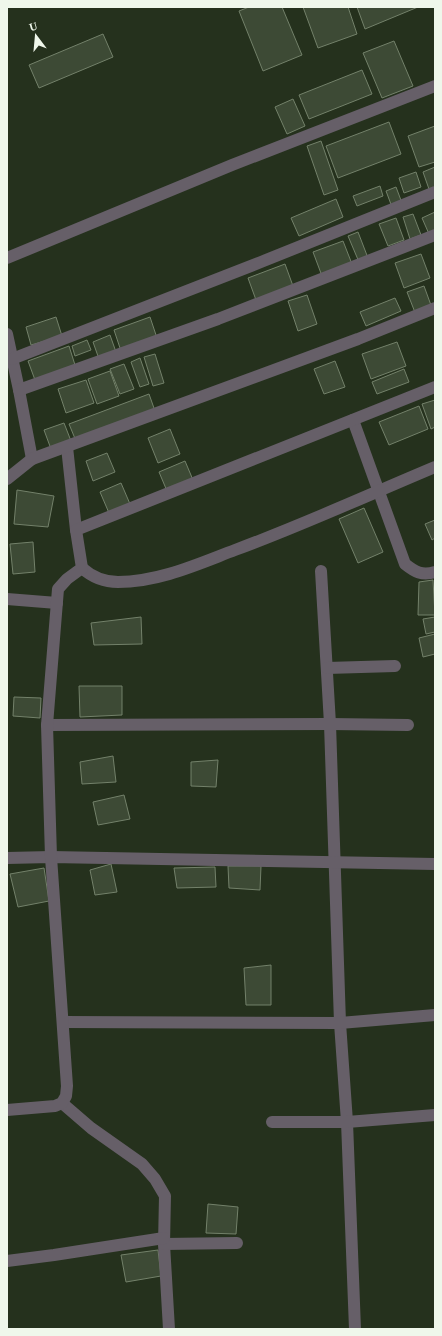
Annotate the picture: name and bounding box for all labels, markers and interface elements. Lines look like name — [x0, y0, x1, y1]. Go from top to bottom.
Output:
north arrow — [16, 16, 56, 56]
text: U — [28, 20, 39, 33]

